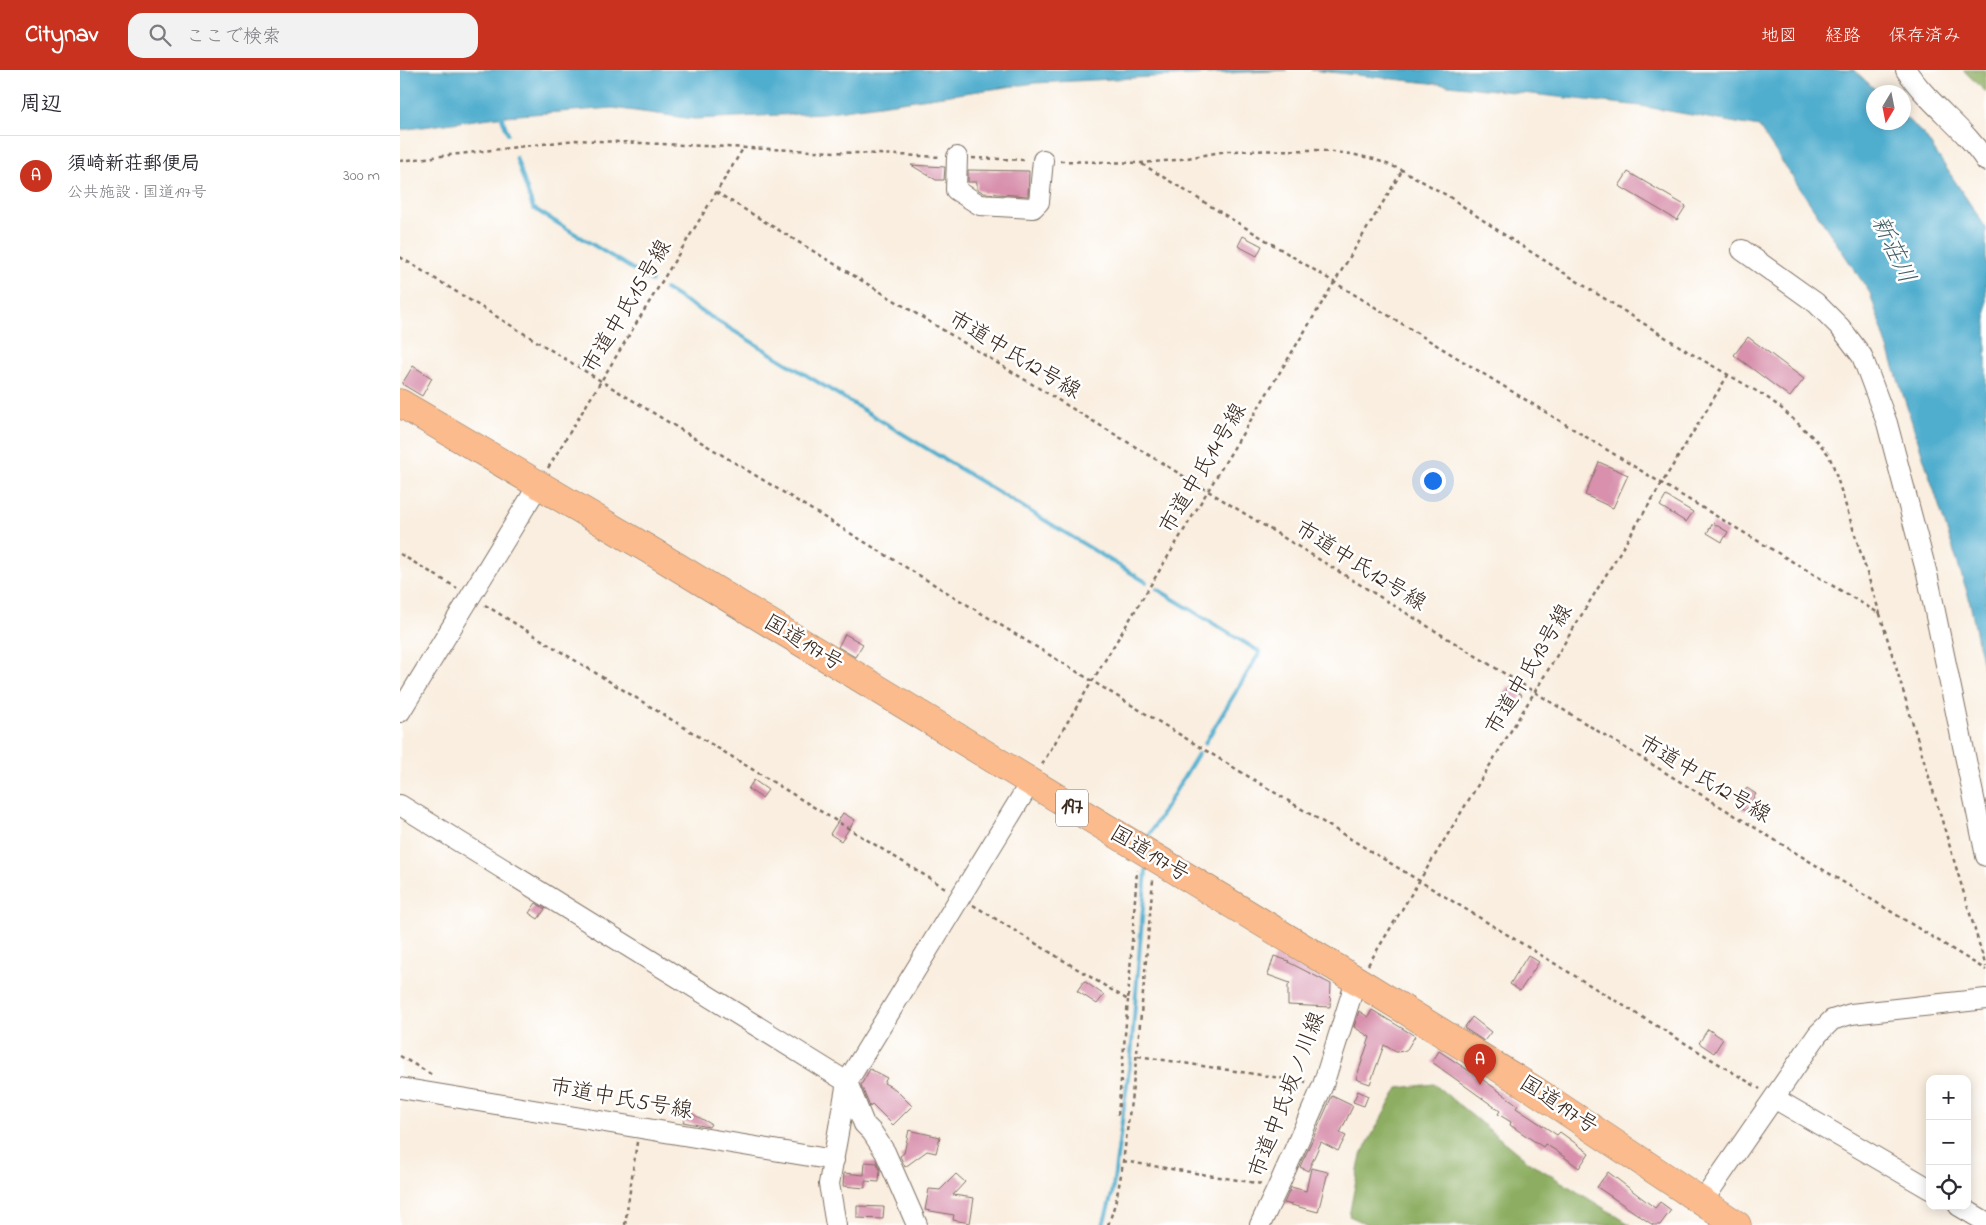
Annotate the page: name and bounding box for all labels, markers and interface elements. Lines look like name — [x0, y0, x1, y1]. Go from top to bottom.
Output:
search box — [128, 13, 478, 58]
text: Citynav — [25, 18, 98, 53]
icon: search — [146, 21, 174, 49]
text: ここで検索 — [186, 24, 281, 51]
text: 地図 — [1761, 24, 1797, 50]
text: 経路 — [1825, 24, 1861, 50]
text: 保存済み — [1889, 24, 1961, 50]
north arrow — [1866, 85, 1911, 130]
text: 周辺 — [20, 90, 62, 120]
text: 須崎新荘郵便局 — [67, 151, 200, 178]
text: A — [31, 164, 41, 188]
text: 300 m — [343, 164, 380, 188]
text: 公共施設 · 国道197号 — [67, 181, 207, 205]
water label: 新荘川 — [1861, 210, 1923, 290]
street label: 市道中氏15号線 — [575, 234, 681, 380]
street label: 市道中氏12号線 — [941, 304, 1087, 408]
street label: 市道中氏14号線 — [1152, 397, 1256, 541]
your location — [1420, 468, 1446, 494]
street label: 市道中氏12号線 — [1288, 514, 1432, 620]
street label: 市道中氏13号線 — [1478, 598, 1582, 742]
street label: 国道197号 — [757, 607, 849, 681]
street label: 市道中氏12号線 — [1631, 728, 1777, 832]
road number: 197 — [1056, 790, 1088, 826]
street label: 国道197号 — [1103, 818, 1195, 892]
street label: 市道中氏坂ノ川線 — [1242, 1007, 1334, 1183]
pin: A — [1464, 1044, 1496, 1085]
street label: 国道197号 — [1512, 1068, 1604, 1144]
street label: 市道中氏5号線 — [547, 1072, 695, 1128]
map controls — [1926, 1075, 1971, 1210]
button: + — [1926, 1075, 1971, 1120]
button: − — [1926, 1120, 1971, 1165]
button: locate — [1926, 1165, 1971, 1210]

